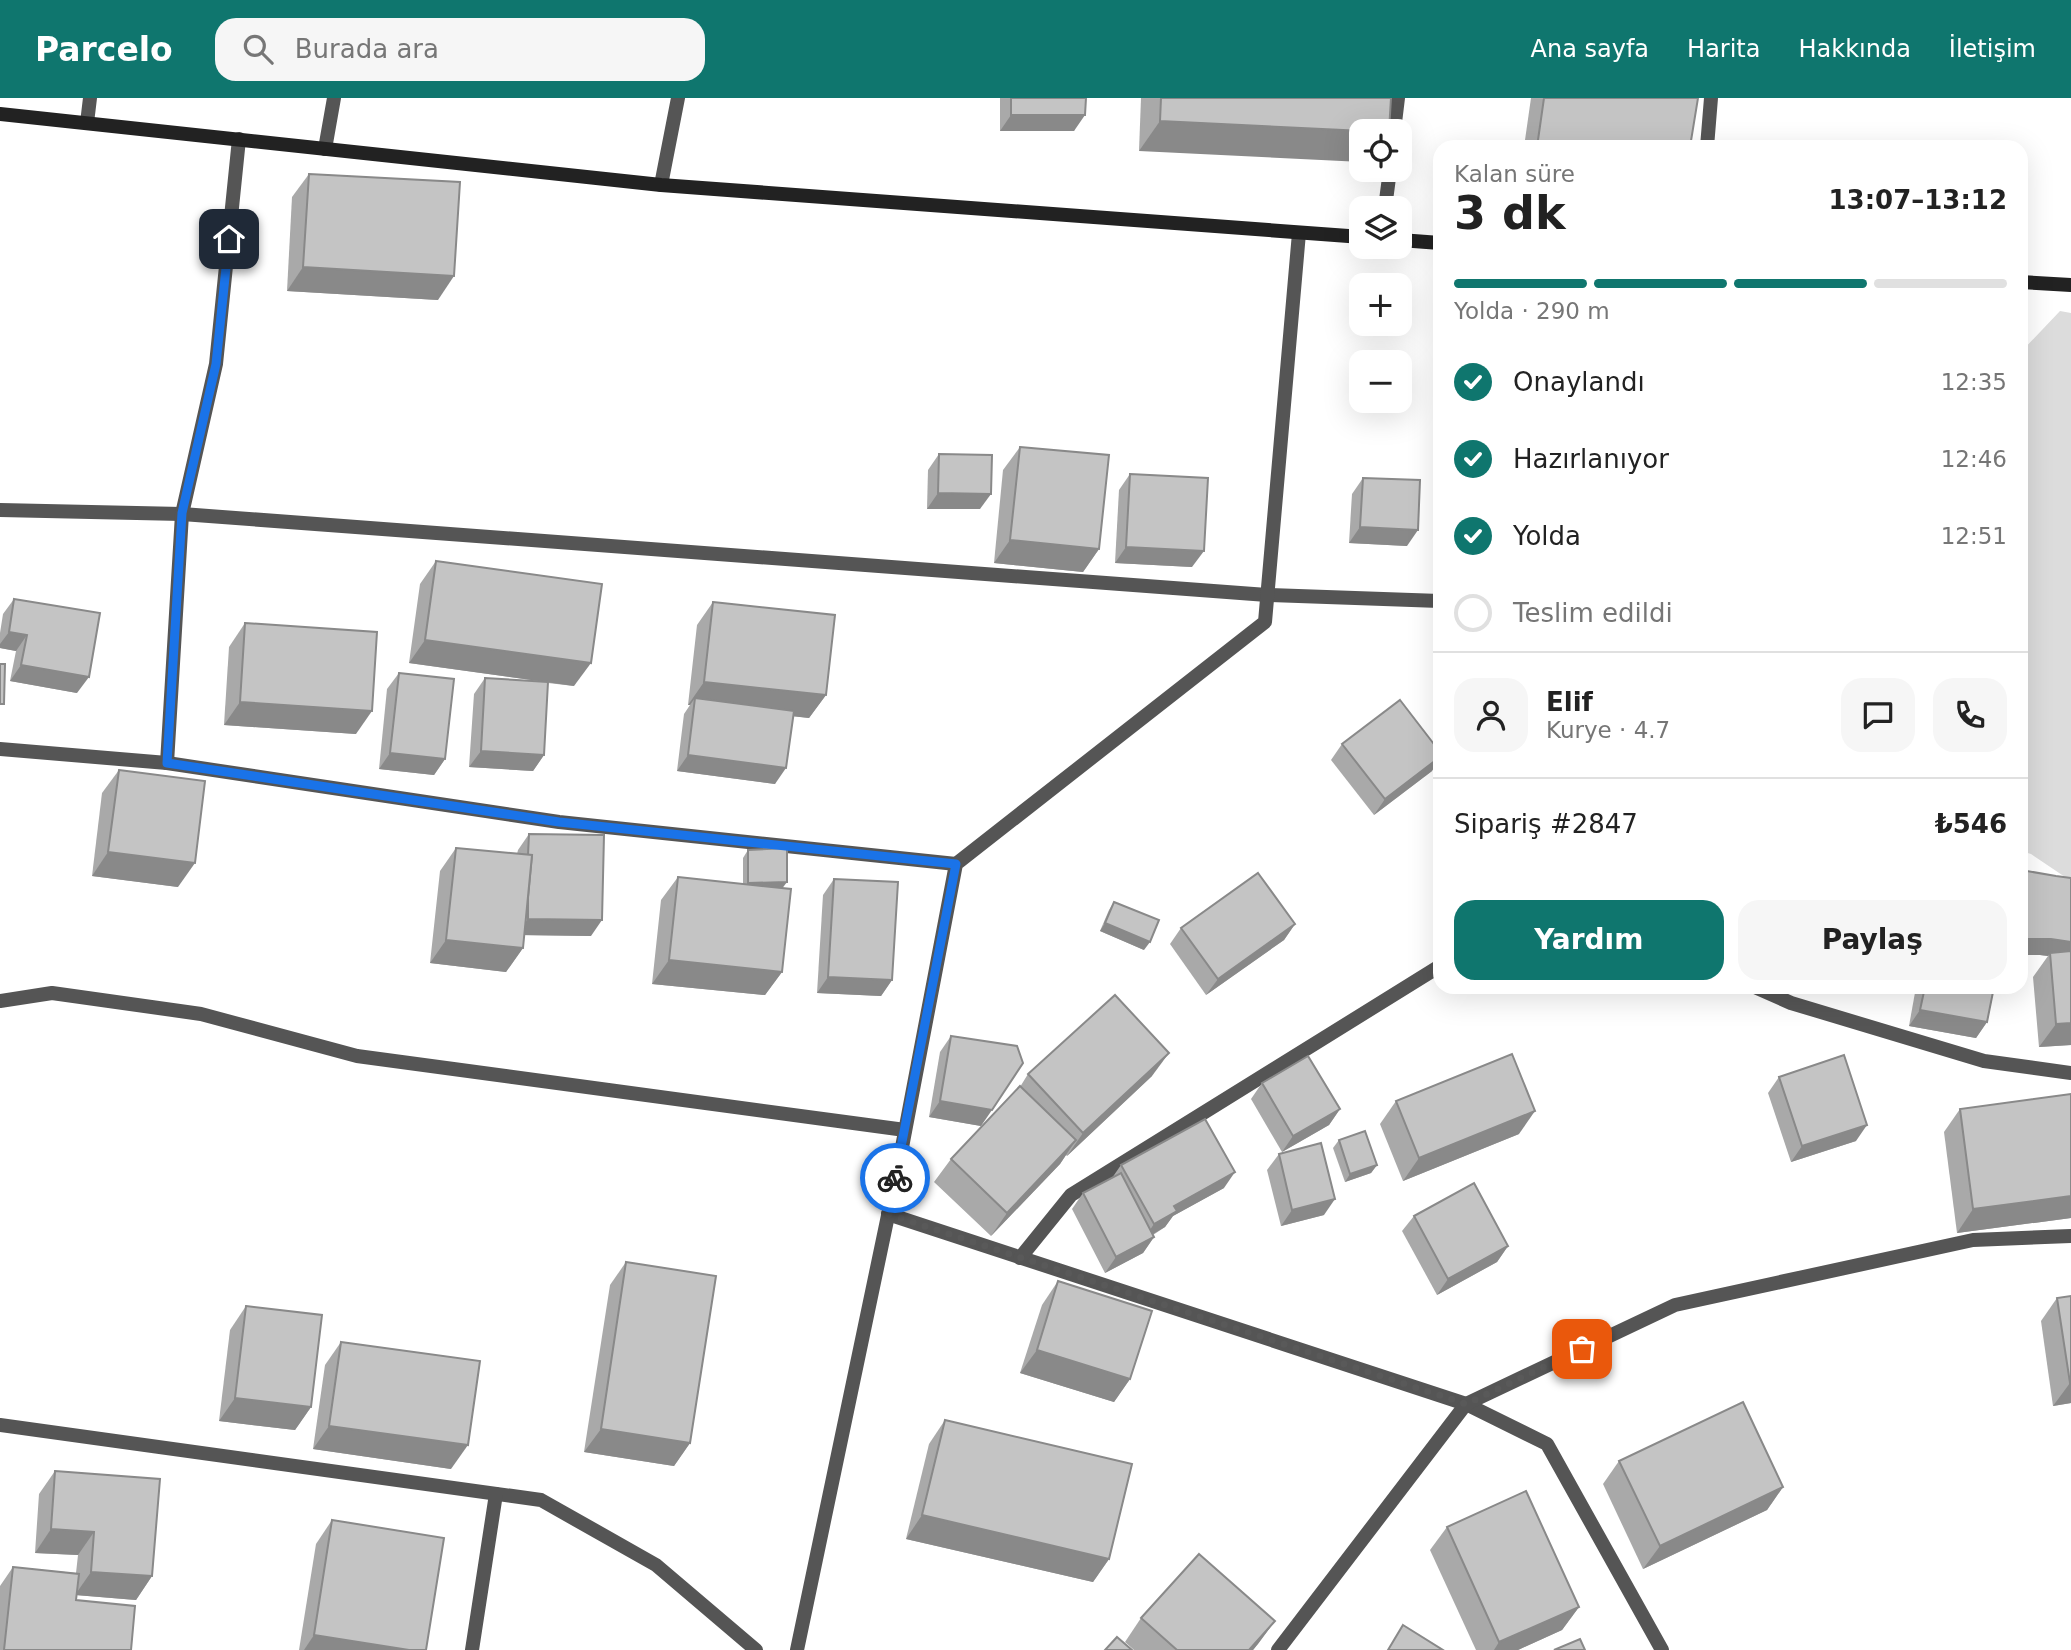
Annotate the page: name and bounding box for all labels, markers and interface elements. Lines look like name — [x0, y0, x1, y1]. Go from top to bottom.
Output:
search box — [215, 18, 705, 81]
text: Parcelo — [35, 30, 173, 69]
icon: search — [239, 30, 277, 68]
text: Burada ara — [295, 34, 439, 64]
text: Ana sayfa — [1531, 35, 1649, 63]
text: Harita — [1687, 35, 1760, 63]
text: Hakkında — [1798, 35, 1911, 63]
text: İletişim — [1949, 35, 2036, 63]
map controls — [1349, 119, 1412, 413]
button: locate — [1349, 119, 1412, 182]
text: Kalan süre — [1454, 161, 1575, 187]
text: 13:07–13:12 — [1828, 185, 2007, 215]
text: 3 dk — [1454, 186, 1566, 240]
button: layers — [1349, 196, 1412, 259]
pin — [199, 209, 259, 269]
icon: home — [210, 220, 248, 258]
button: + — [1349, 273, 1412, 336]
text: Yolda · 290 m — [1454, 298, 1610, 324]
button: − — [1349, 350, 1412, 413]
icon: check — [1454, 363, 1492, 401]
text: Onaylandı — [1513, 367, 1645, 397]
text: 12:35 — [1941, 369, 2007, 395]
icon: check — [1454, 440, 1492, 478]
text: Hazırlanıyor — [1513, 444, 1669, 474]
text: 12:46 — [1941, 446, 2007, 472]
icon: check — [1454, 517, 1492, 555]
text: Yolda — [1513, 521, 1581, 551]
text: 12:51 — [1941, 523, 2007, 549]
text: Teslim edildi — [1513, 598, 1673, 628]
button: person — [1454, 678, 1528, 752]
button: chat — [1841, 678, 1915, 752]
button: phone — [1933, 678, 2007, 752]
text: Elif — [1546, 687, 1593, 717]
text: Kurye · 4.7 — [1546, 717, 1670, 743]
text: Sipariş #2847 — [1454, 809, 1638, 839]
text: ₺546 — [1935, 809, 2007, 839]
button: Yardım — [1454, 900, 1724, 980]
button: Paylaş — [1738, 900, 2007, 980]
courier — [860, 1143, 930, 1213]
icon: bike — [876, 1159, 914, 1197]
pin — [1552, 1319, 1612, 1379]
icon: bag — [1563, 1330, 1601, 1368]

